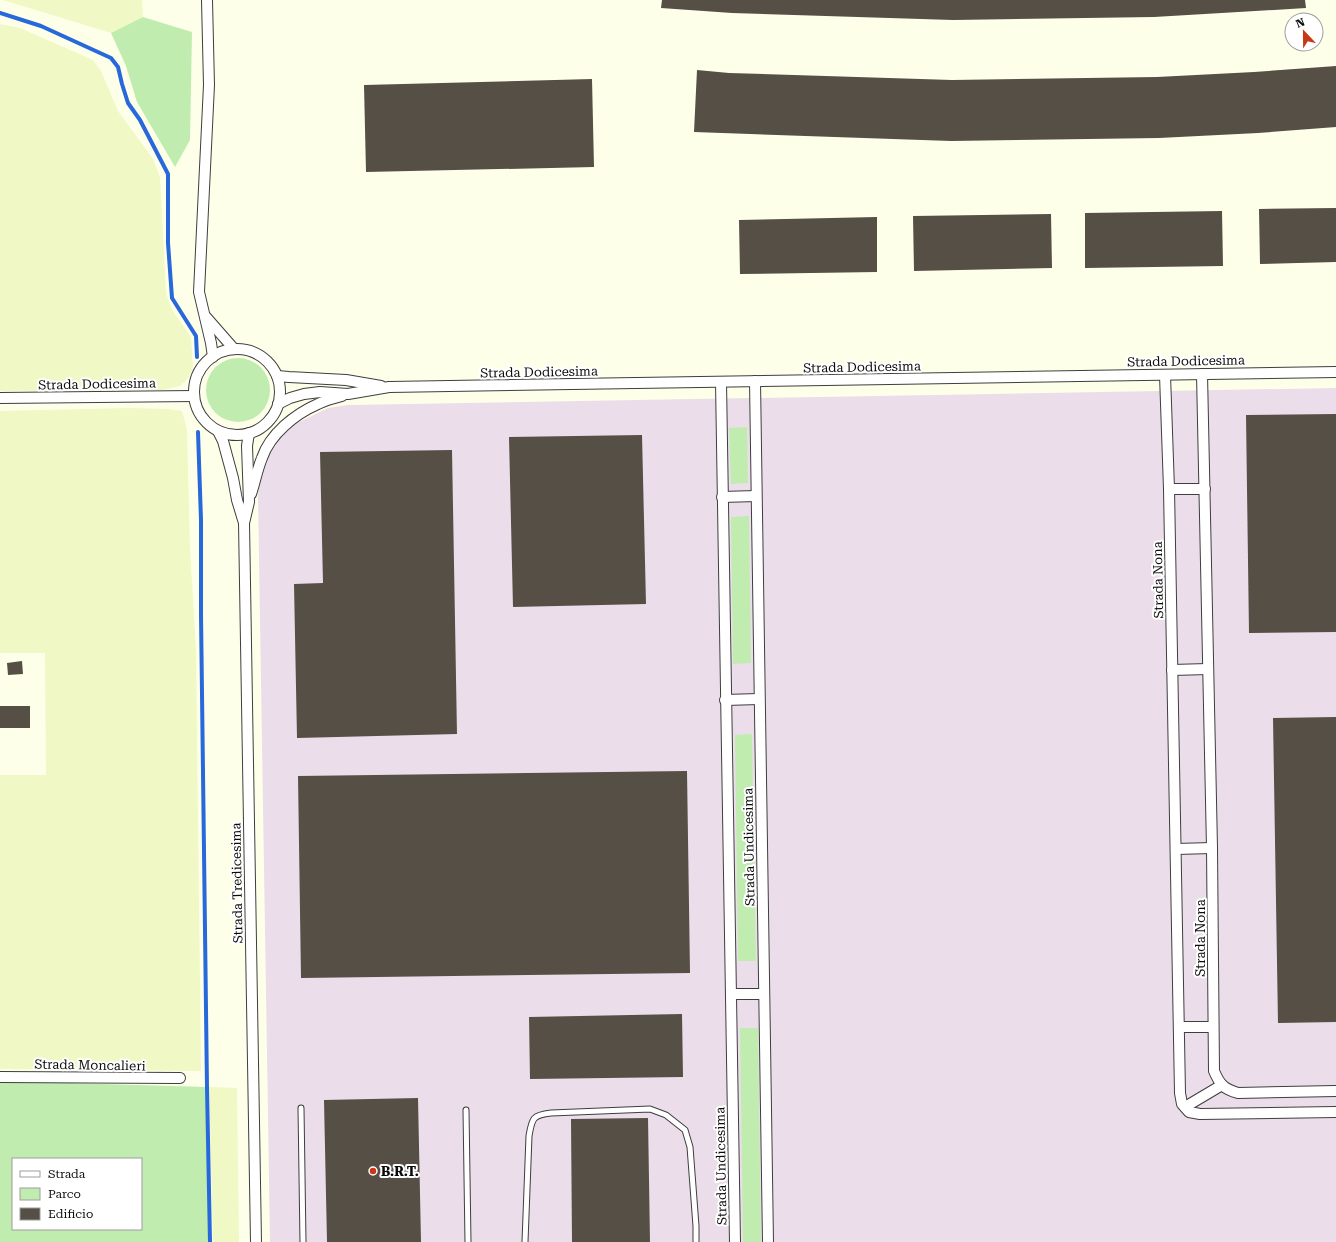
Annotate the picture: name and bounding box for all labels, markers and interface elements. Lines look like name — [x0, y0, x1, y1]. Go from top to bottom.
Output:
north arrow — [1284, 12, 1324, 52]
text: N — [1294, 15, 1307, 31]
street label: Strada Dodicesima — [1127, 352, 1245, 370]
street label: Strada Dodicesima — [803, 358, 921, 376]
street label: Strada Dodicesima — [480, 363, 598, 381]
street label: Strada Dodicesima — [38, 375, 156, 393]
street label: Strada Nona — [1150, 541, 1166, 619]
street label: Strada Undicesima — [740, 788, 758, 906]
street label: Strada Tredicesima — [228, 822, 246, 944]
street label: Strada Nona — [1193, 899, 1208, 977]
street label: Strada Moncalieri — [34, 1057, 146, 1073]
street label: Strada Undicesima — [712, 1107, 730, 1225]
legend — [12, 1158, 142, 1230]
place label: B.R.T. — [381, 1164, 419, 1179]
marker: B.R.T. — [368, 1166, 378, 1176]
text: Strada — [48, 1167, 86, 1181]
text: Parco — [48, 1187, 81, 1201]
text: Edificio — [48, 1207, 93, 1221]

